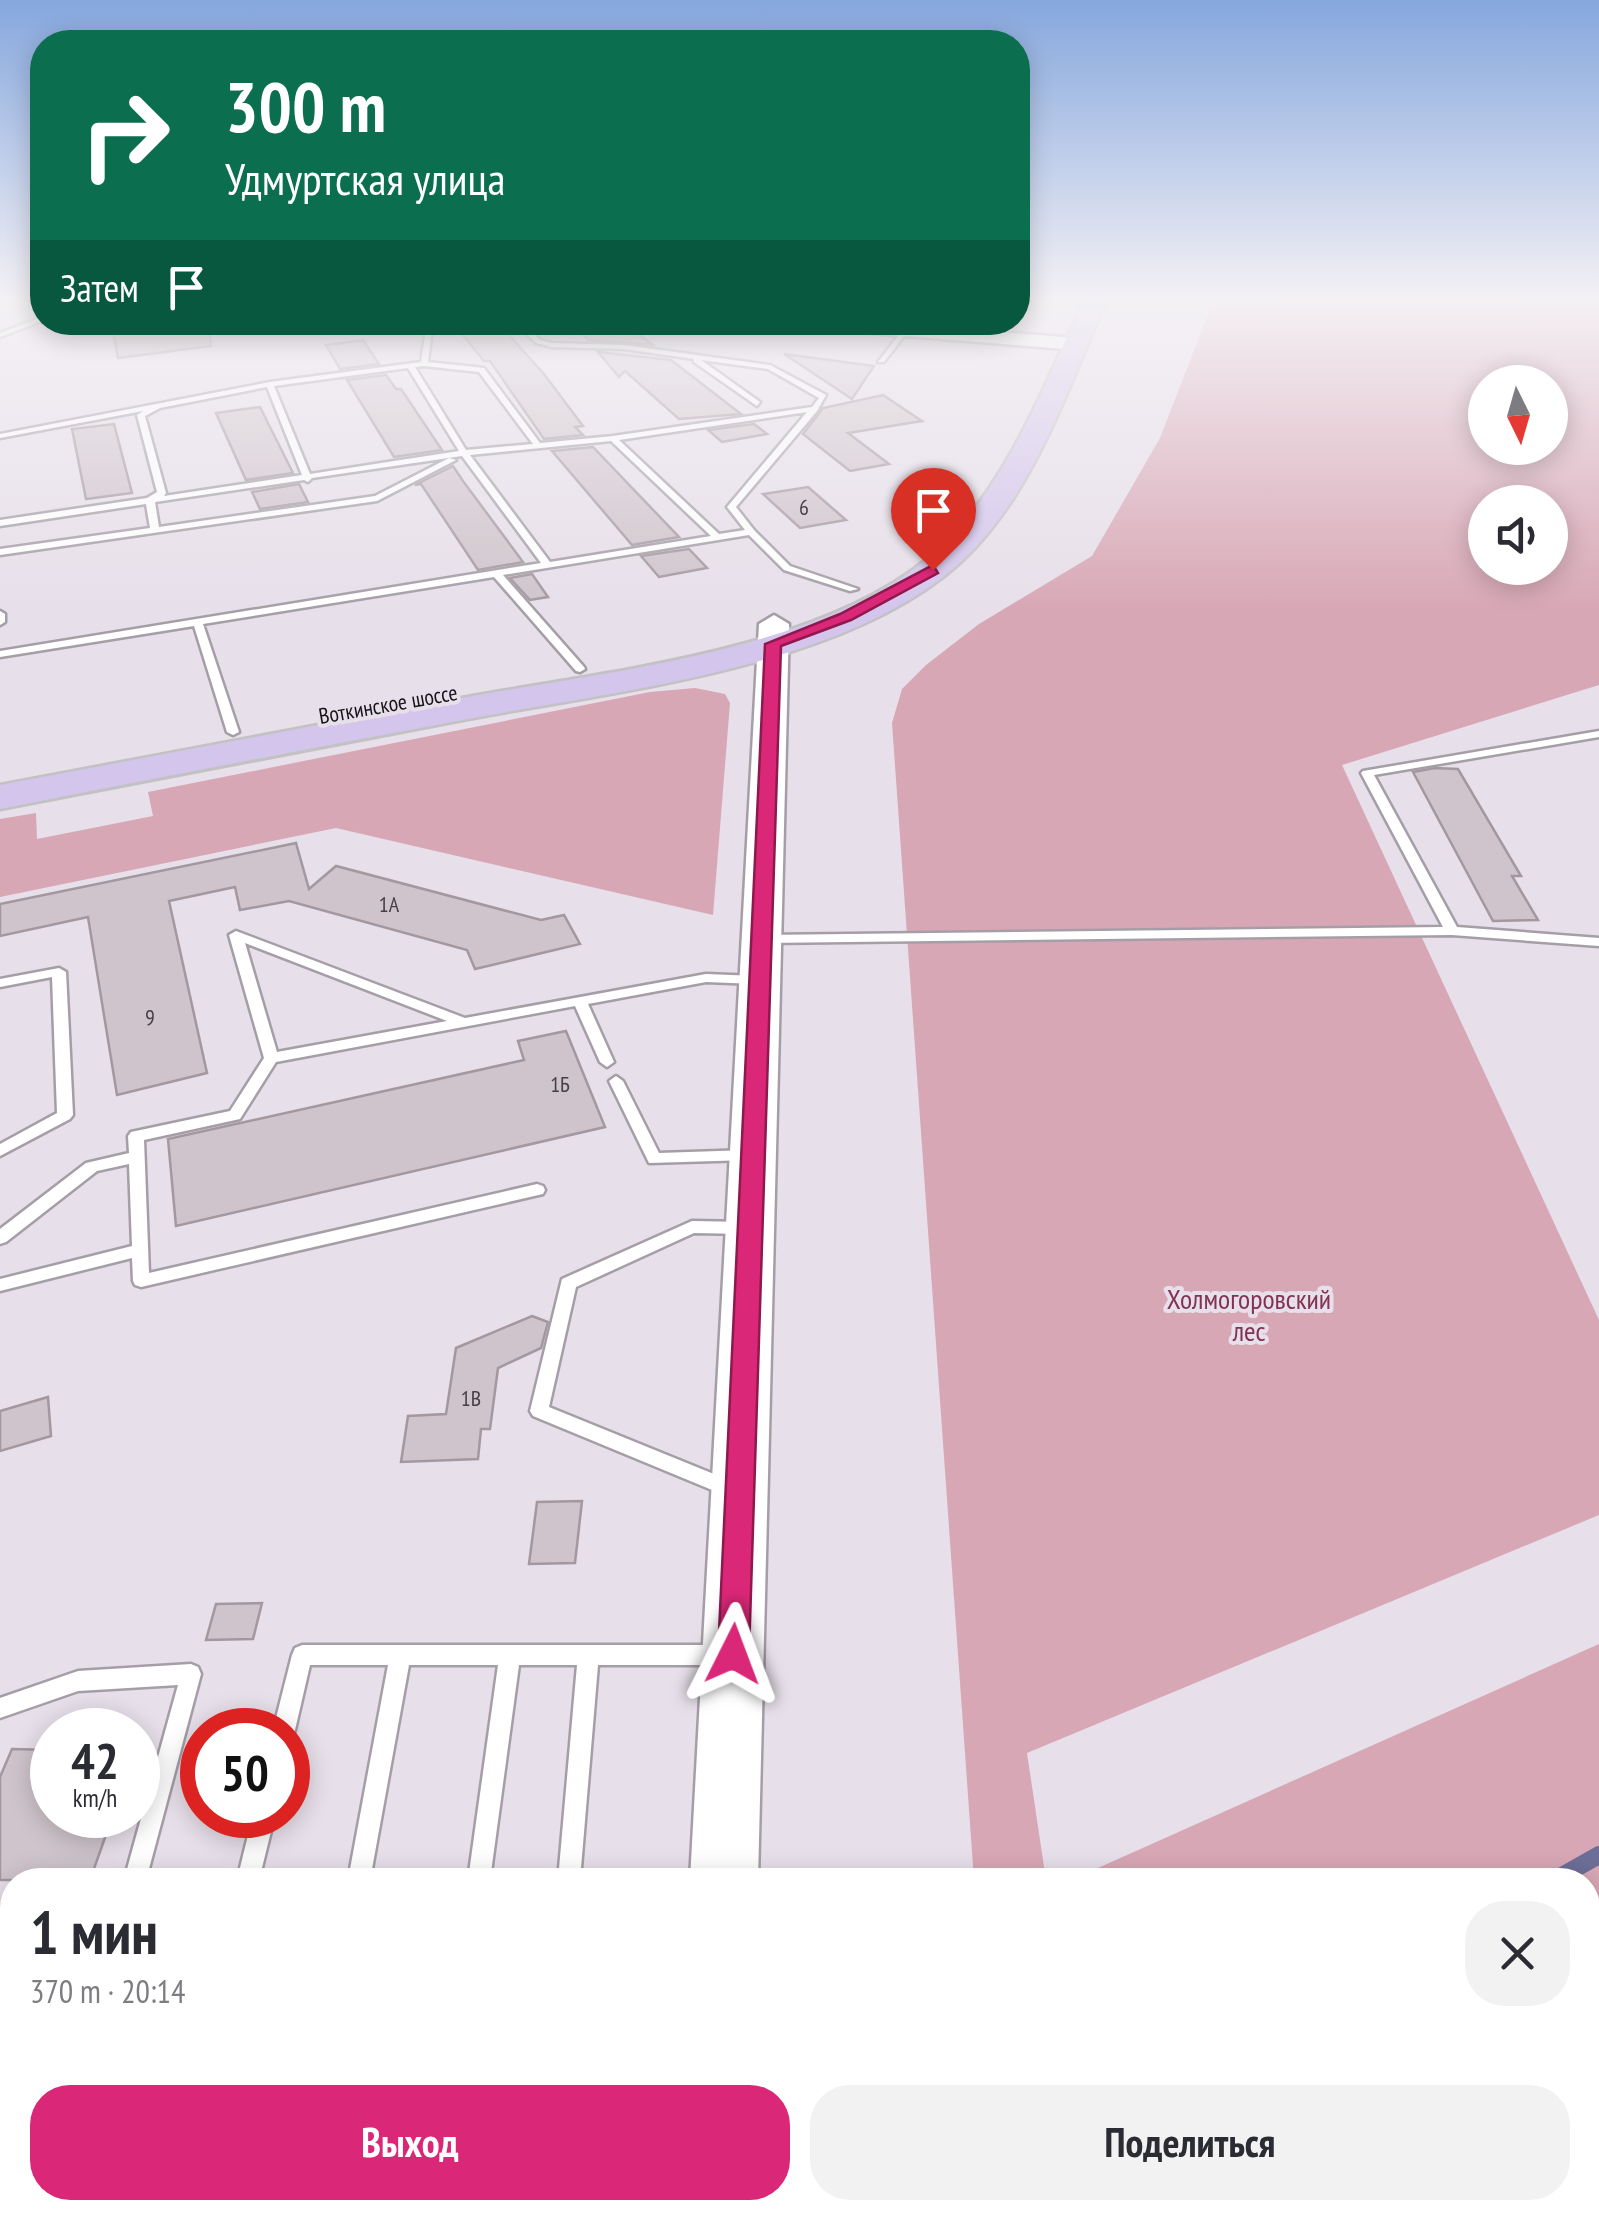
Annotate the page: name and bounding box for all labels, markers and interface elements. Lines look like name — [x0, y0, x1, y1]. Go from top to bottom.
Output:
text: 300 m — [225, 61, 386, 151]
icon: right — [60, 70, 190, 200]
text: Удмуртская улица — [225, 149, 505, 207]
icon: arrive — [159, 260, 214, 315]
text: Затем — [60, 263, 139, 312]
north arrow — [1468, 365, 1568, 465]
map controls — [1468, 365, 1568, 585]
pin — [891, 468, 976, 571]
icon: arrive — [906, 483, 961, 538]
button: sound — [1468, 485, 1568, 585]
house number: 6 — [799, 493, 809, 521]
street label: Воткинское шоссе — [316, 678, 460, 730]
house number: 1А — [379, 890, 400, 918]
house number: 9 — [145, 1003, 155, 1031]
house number: 1Б — [550, 1070, 570, 1098]
park label: Холмогоровский лес — [1167, 1280, 1331, 1349]
house number: 1В — [461, 1384, 481, 1412]
position arrow — [681, 1602, 785, 1706]
speed limit sign: 50 — [180, 1708, 310, 1838]
text: 42 — [71, 1728, 119, 1793]
text: km/h — [73, 1782, 117, 1814]
text: 1 мин — [30, 1893, 158, 1971]
button: close — [1465, 1901, 1570, 2006]
text: 370 m · 20:14 — [30, 1970, 185, 2012]
button: Выход — [30, 2085, 790, 2200]
button: Поделиться — [810, 2085, 1570, 2200]

